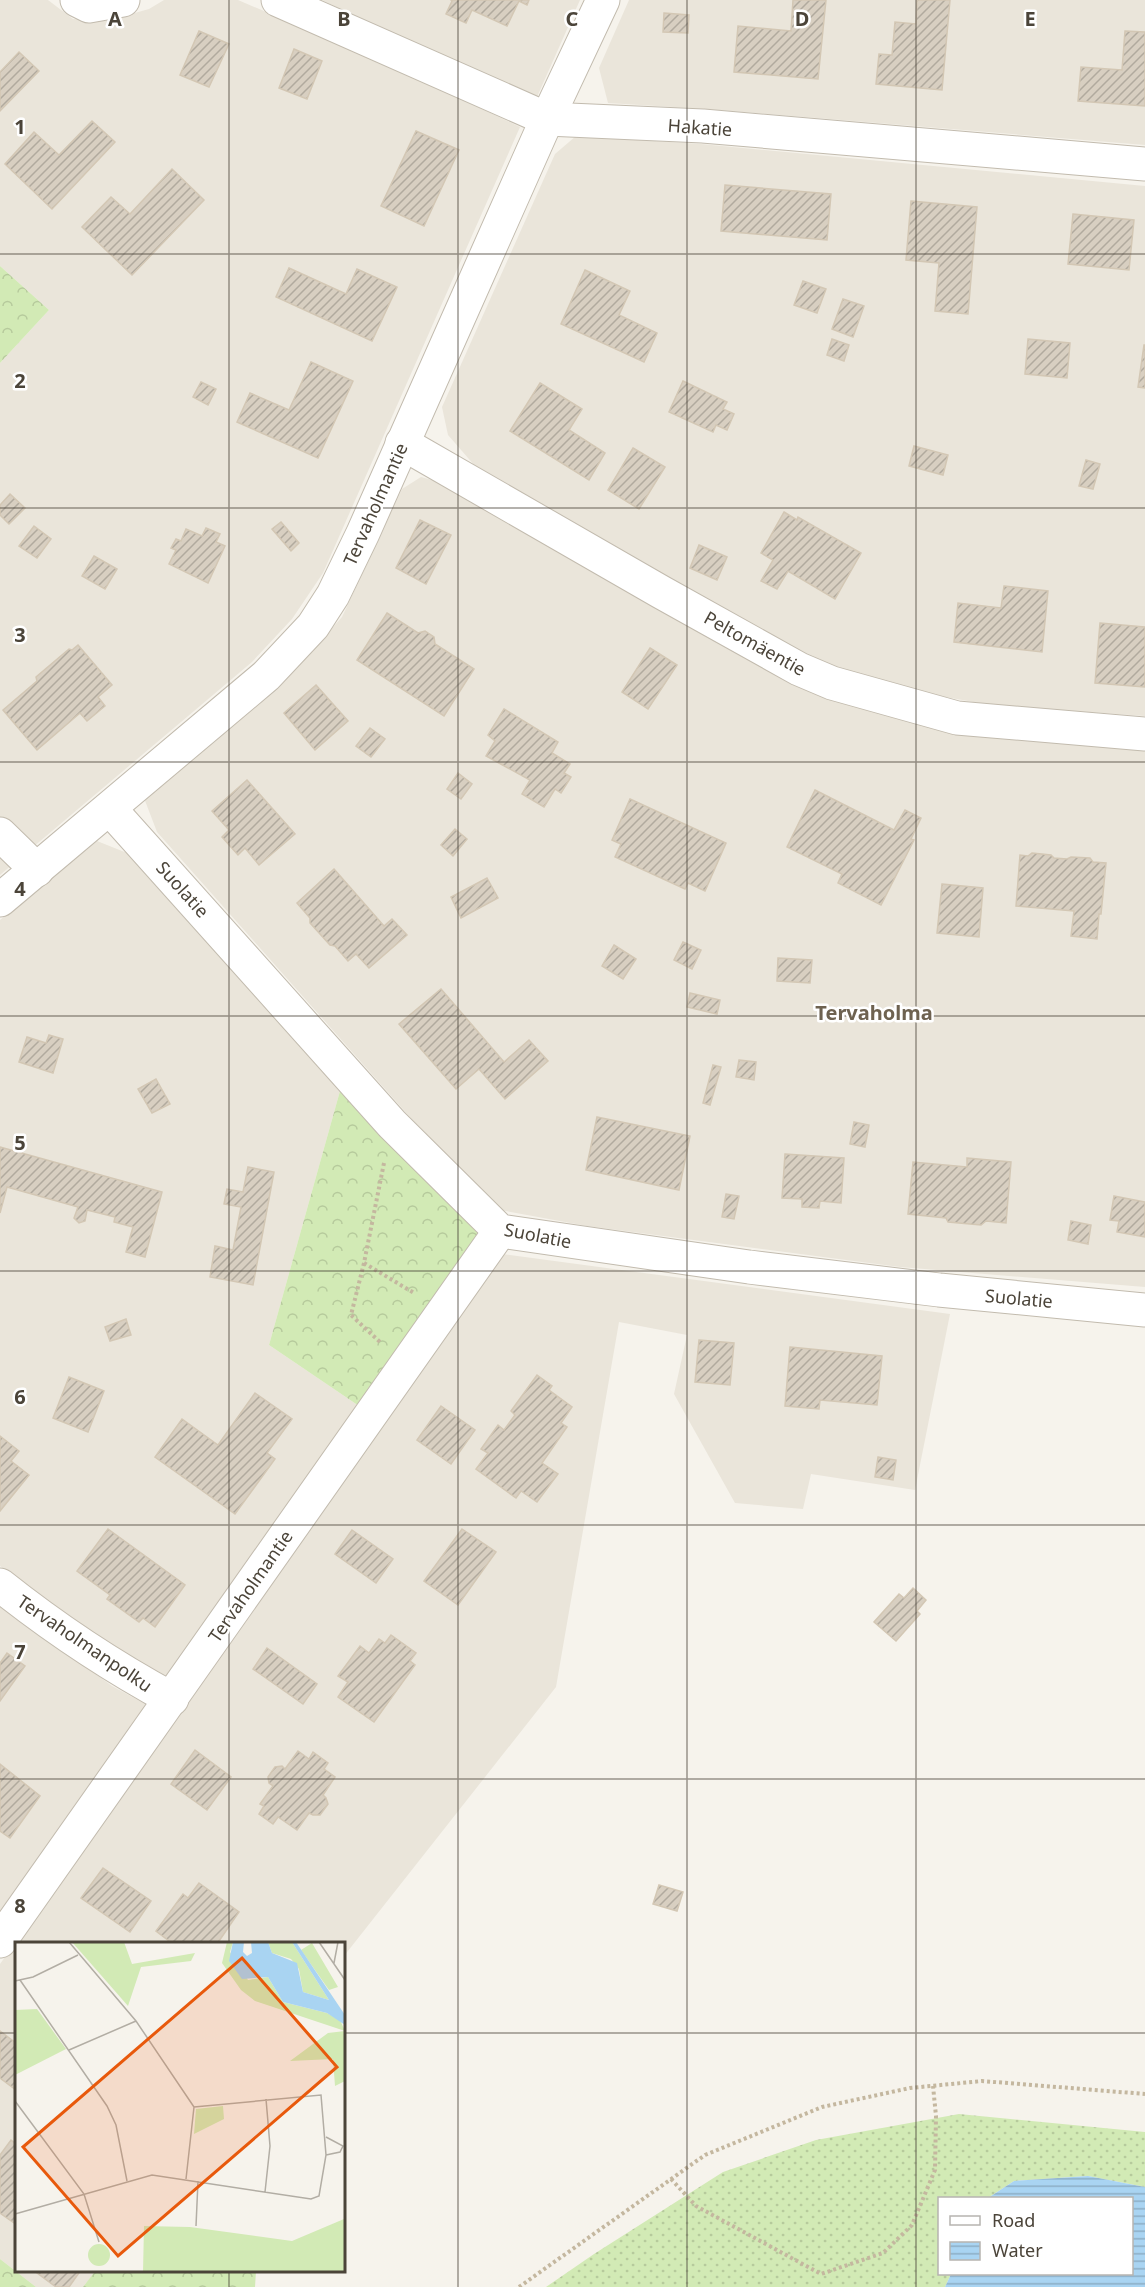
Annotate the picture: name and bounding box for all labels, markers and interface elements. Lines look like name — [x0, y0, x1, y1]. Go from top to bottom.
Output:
text: A — [108, 5, 122, 32]
text: B — [337, 5, 351, 32]
text: C — [566, 5, 579, 32]
text: D — [795, 5, 809, 32]
text: E — [1024, 5, 1036, 32]
text: 1 — [14, 113, 26, 140]
street label: Hakatie — [667, 113, 733, 141]
text: 2 — [14, 367, 26, 394]
street label: Tervaholmantie — [337, 439, 413, 569]
street label: Peltomäentie — [700, 605, 810, 681]
text: 3 — [14, 621, 26, 648]
street label: Suolatie — [151, 856, 215, 922]
text: 4 — [14, 875, 26, 902]
district label: Tervaholma — [815, 999, 933, 1026]
text: 5 — [14, 1129, 26, 1156]
street label: Suolatie — [502, 1217, 574, 1253]
street label: Suolatie — [984, 1283, 1054, 1313]
text: 6 — [14, 1383, 26, 1410]
street label: Tervaholmantie — [202, 1525, 298, 1647]
street label: Tervaholmanpolku — [13, 1589, 157, 1697]
text: 7 — [14, 1638, 26, 1665]
text: 8 — [14, 1892, 26, 1919]
inset map — [15, 1942, 345, 2272]
legend — [938, 2197, 1133, 2275]
text: Road — [992, 2208, 1035, 2232]
text: Water — [992, 2238, 1043, 2262]

